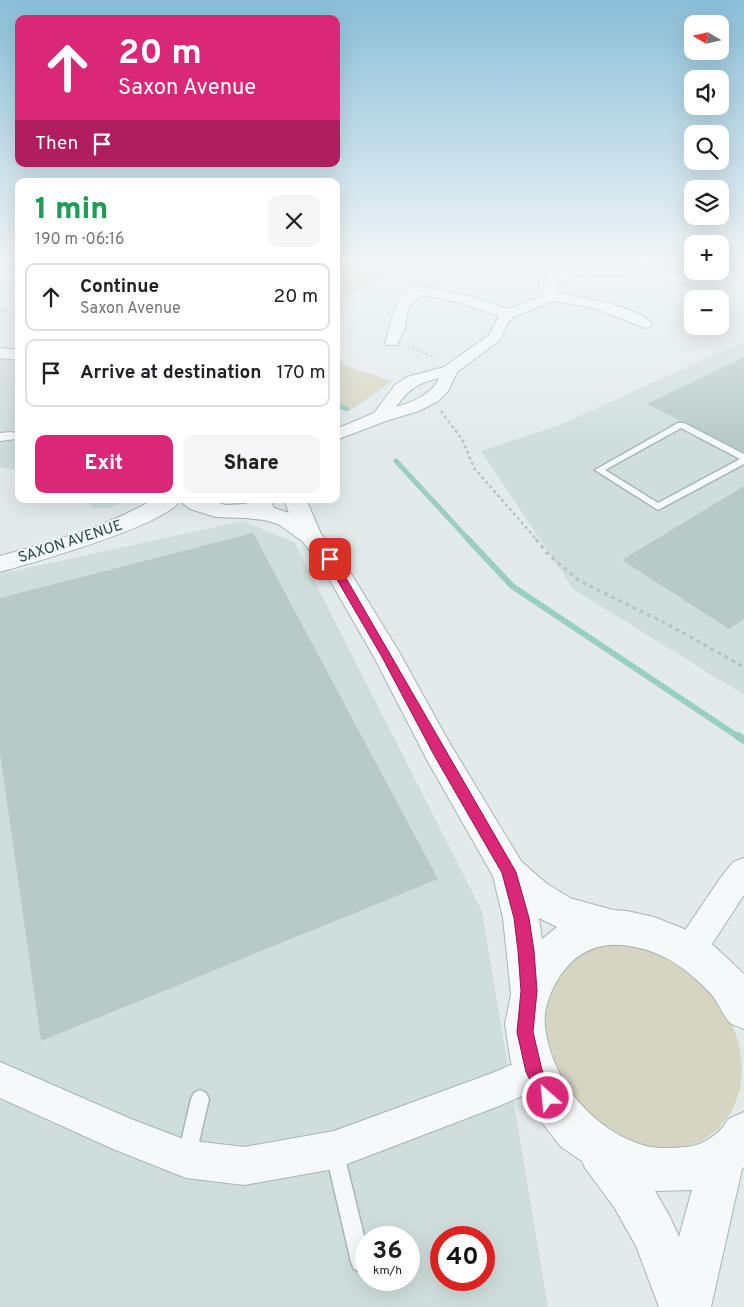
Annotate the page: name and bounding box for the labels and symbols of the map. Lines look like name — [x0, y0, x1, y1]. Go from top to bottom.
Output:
north arrow — [684, 15, 729, 60]
street label: SAXON AVENUE — [16, 517, 125, 568]
pin — [309, 538, 351, 580]
position arrow — [521, 1071, 573, 1123]
speed limit sign: 40 — [430, 1226, 495, 1291]

